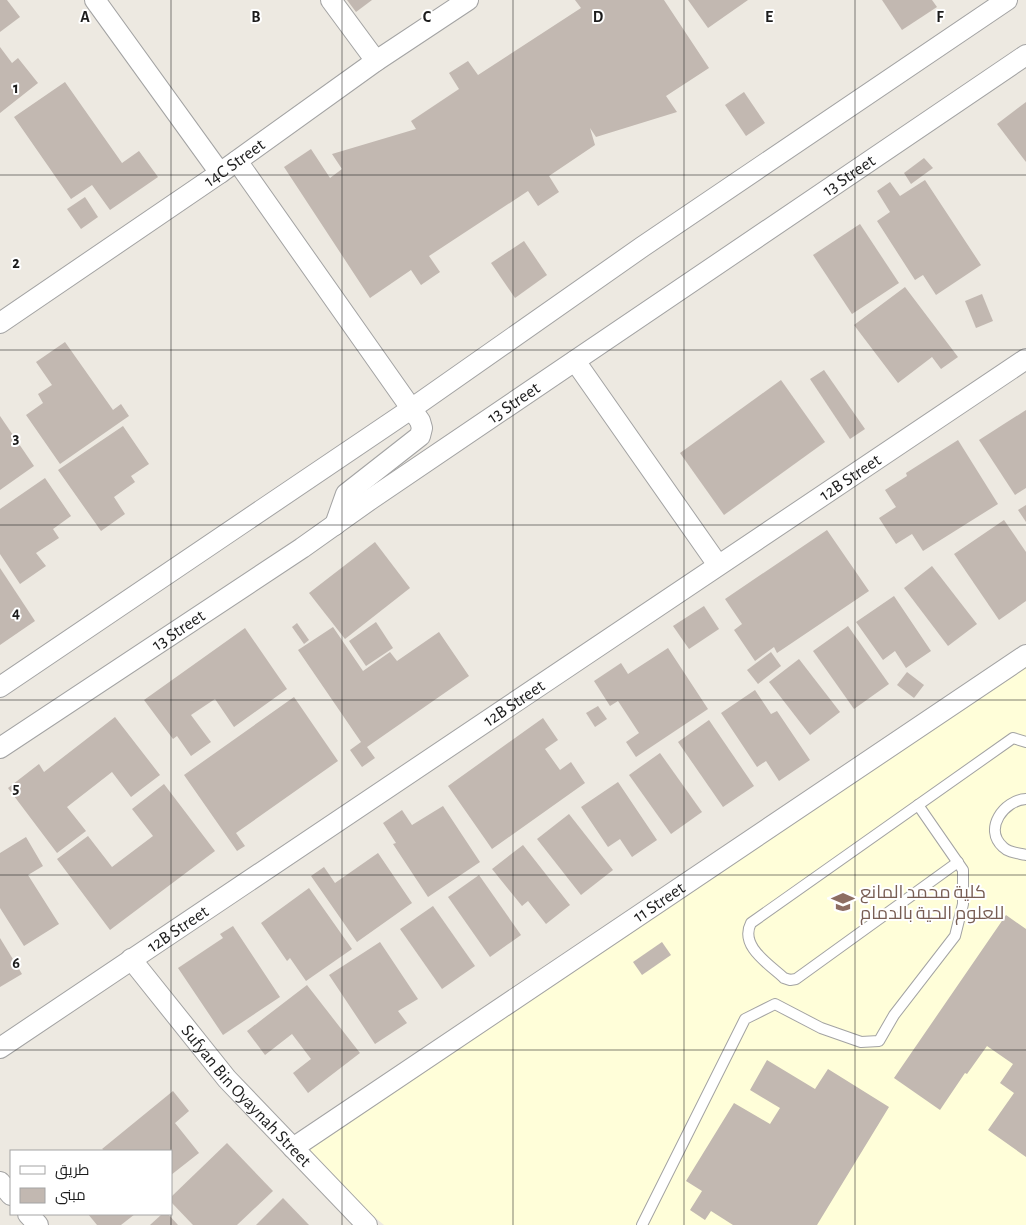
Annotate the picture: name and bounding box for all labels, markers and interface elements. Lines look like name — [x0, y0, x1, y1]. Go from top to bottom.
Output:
text: A — [80, 9, 90, 25]
text: B — [251, 9, 261, 25]
text: C — [423, 9, 432, 25]
text: D — [593, 9, 604, 25]
text: E — [765, 9, 773, 25]
text: F — [936, 9, 944, 25]
text: 1 — [13, 80, 19, 96]
street label: 14C Street — [201, 136, 269, 191]
street label: 13 Street — [820, 152, 879, 200]
text: 2 — [12, 255, 20, 271]
street label: 13 Street — [485, 379, 544, 427]
text: 3 — [13, 430, 20, 446]
street label: 12B Street — [817, 451, 885, 505]
text: 4 — [12, 605, 20, 621]
street label: 13 Street — [149, 607, 209, 654]
street label: 12B Street — [481, 677, 549, 731]
text: 5 — [13, 780, 20, 796]
street label: 11 Street — [630, 879, 689, 926]
place label: كلية محمد المانع للعلوم الحية بالدمام — [860, 884, 1004, 925]
school or university icon: كلية محمد المانع للعلوم الحية بالدمام — [830, 889, 856, 915]
street label: 12B Street — [144, 903, 212, 956]
text: 6 — [12, 955, 20, 971]
street label: Sufyan Bin Oyaynah Street — [177, 1022, 314, 1171]
legend — [10, 1150, 172, 1215]
text: طريق — [55, 1163, 89, 1180]
text: مبنى — [55, 1188, 86, 1205]

